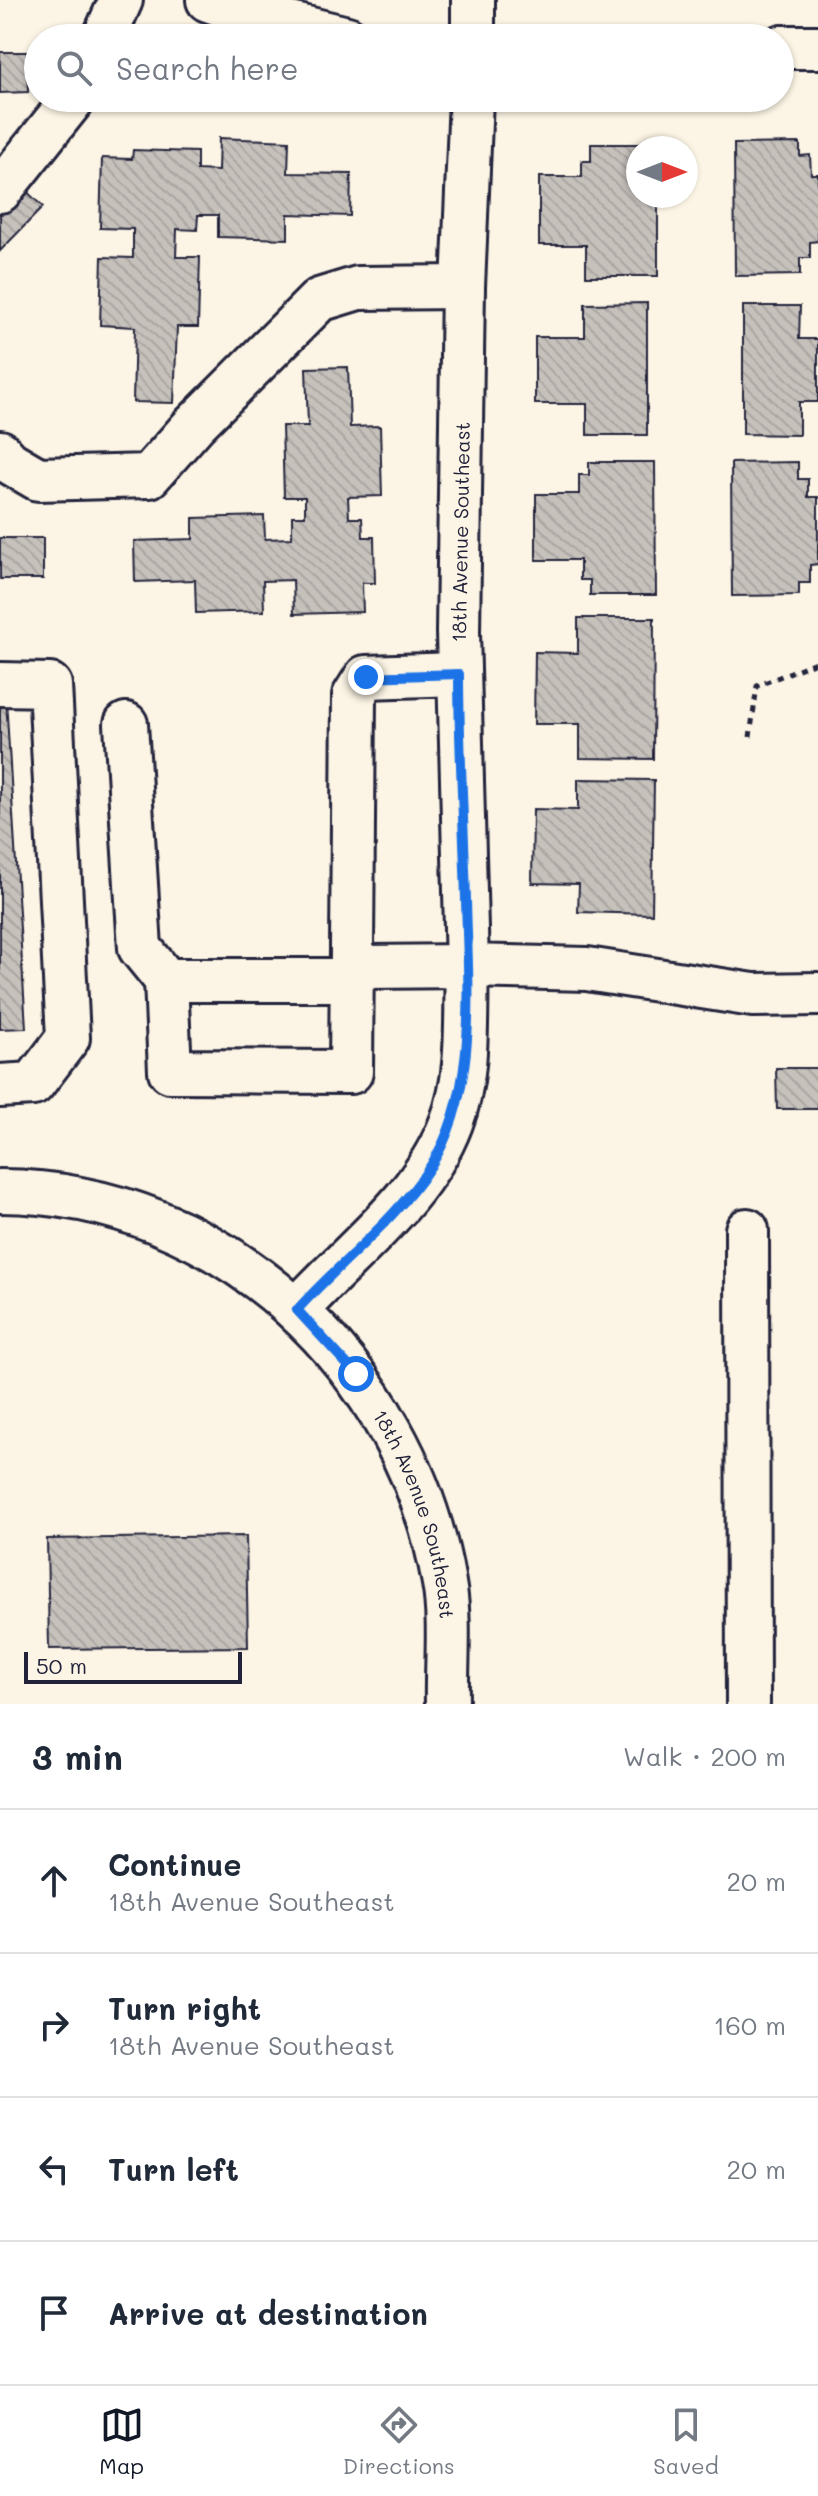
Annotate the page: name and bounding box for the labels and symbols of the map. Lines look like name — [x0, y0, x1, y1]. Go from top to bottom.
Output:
north arrow — [626, 136, 698, 208]
street label: 18th Avenue Southeast — [445, 421, 475, 643]
route end — [348, 659, 384, 695]
route start — [338, 1356, 374, 1392]
street label: 18th Avenue Southeast — [368, 1404, 461, 1619]
scale bar — [24, 1648, 242, 1684]

